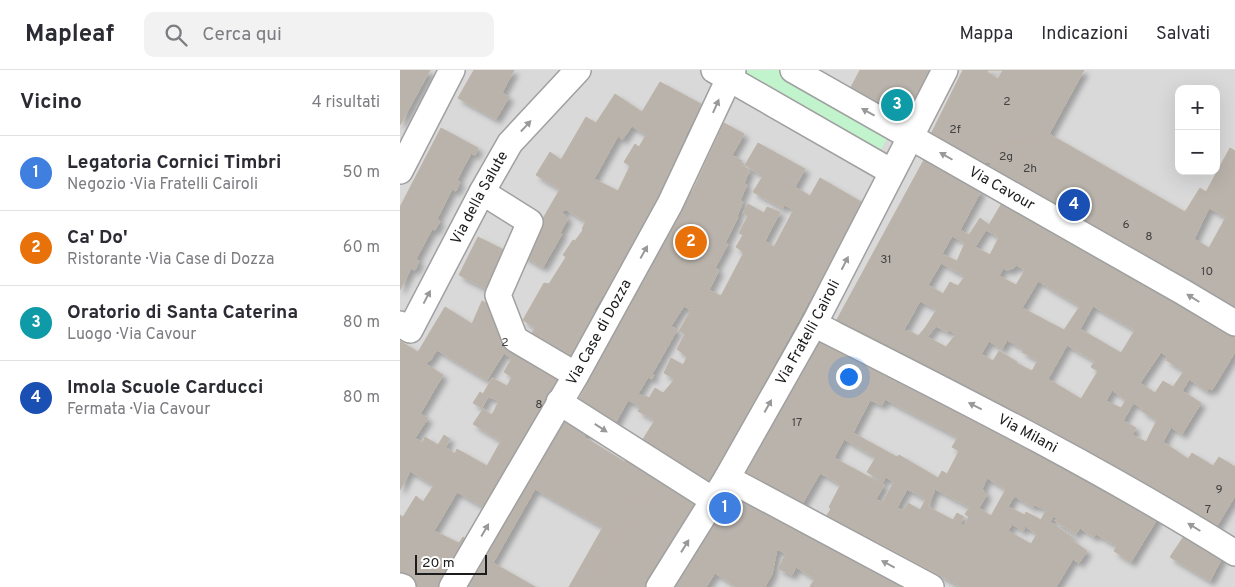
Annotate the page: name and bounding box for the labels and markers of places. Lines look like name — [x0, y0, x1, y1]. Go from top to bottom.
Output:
pin: 3 — [881, 86, 913, 124]
pin: 4 — [1058, 186, 1090, 224]
pin: 2 — [675, 223, 707, 261]
pin: 1 — [709, 489, 741, 527]

